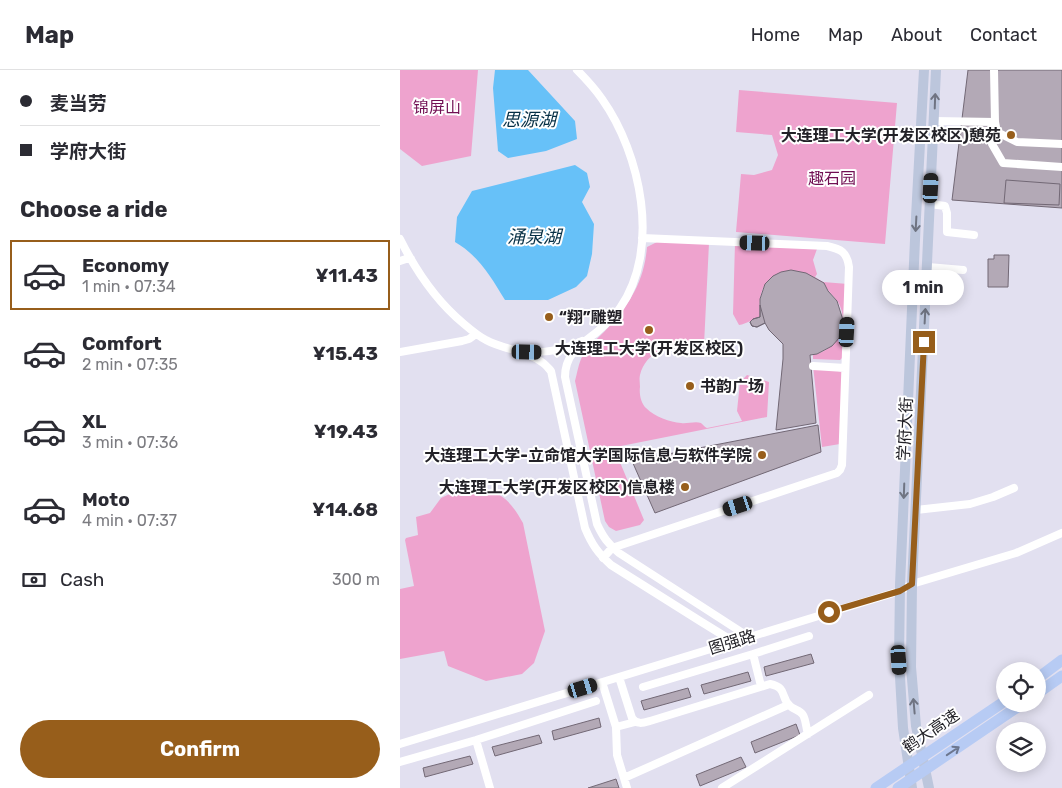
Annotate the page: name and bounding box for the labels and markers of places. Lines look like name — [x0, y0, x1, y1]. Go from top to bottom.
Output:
place label: 大连理工大学(开发区校区)憩苑 — [781, 126, 1001, 145]
marker: 大连理工大学(开发区校区)憩苑 — [1005, 129, 1017, 141]
place label: “翔”雕塑 — [559, 308, 623, 327]
marker: “翔”雕塑 — [543, 311, 555, 323]
marker: 大连理工大学(开发区校区) — [643, 324, 655, 336]
place label: 大连理工大学(开发区校区) — [555, 339, 743, 358]
place label: 书韵广场 — [700, 377, 764, 396]
marker: 书韵广场 — [684, 380, 696, 392]
place label: 大连理工大学-立命馆大学国际信息与软件学院 — [424, 446, 752, 465]
marker: 大连理工大学-立命馆大学国际信息与软件学院 — [756, 449, 768, 461]
place label: 大连理工大学(开发区校区)信息楼 — [439, 478, 675, 497]
marker: 大连理工大学(开发区校区)信息楼 — [679, 481, 691, 493]

